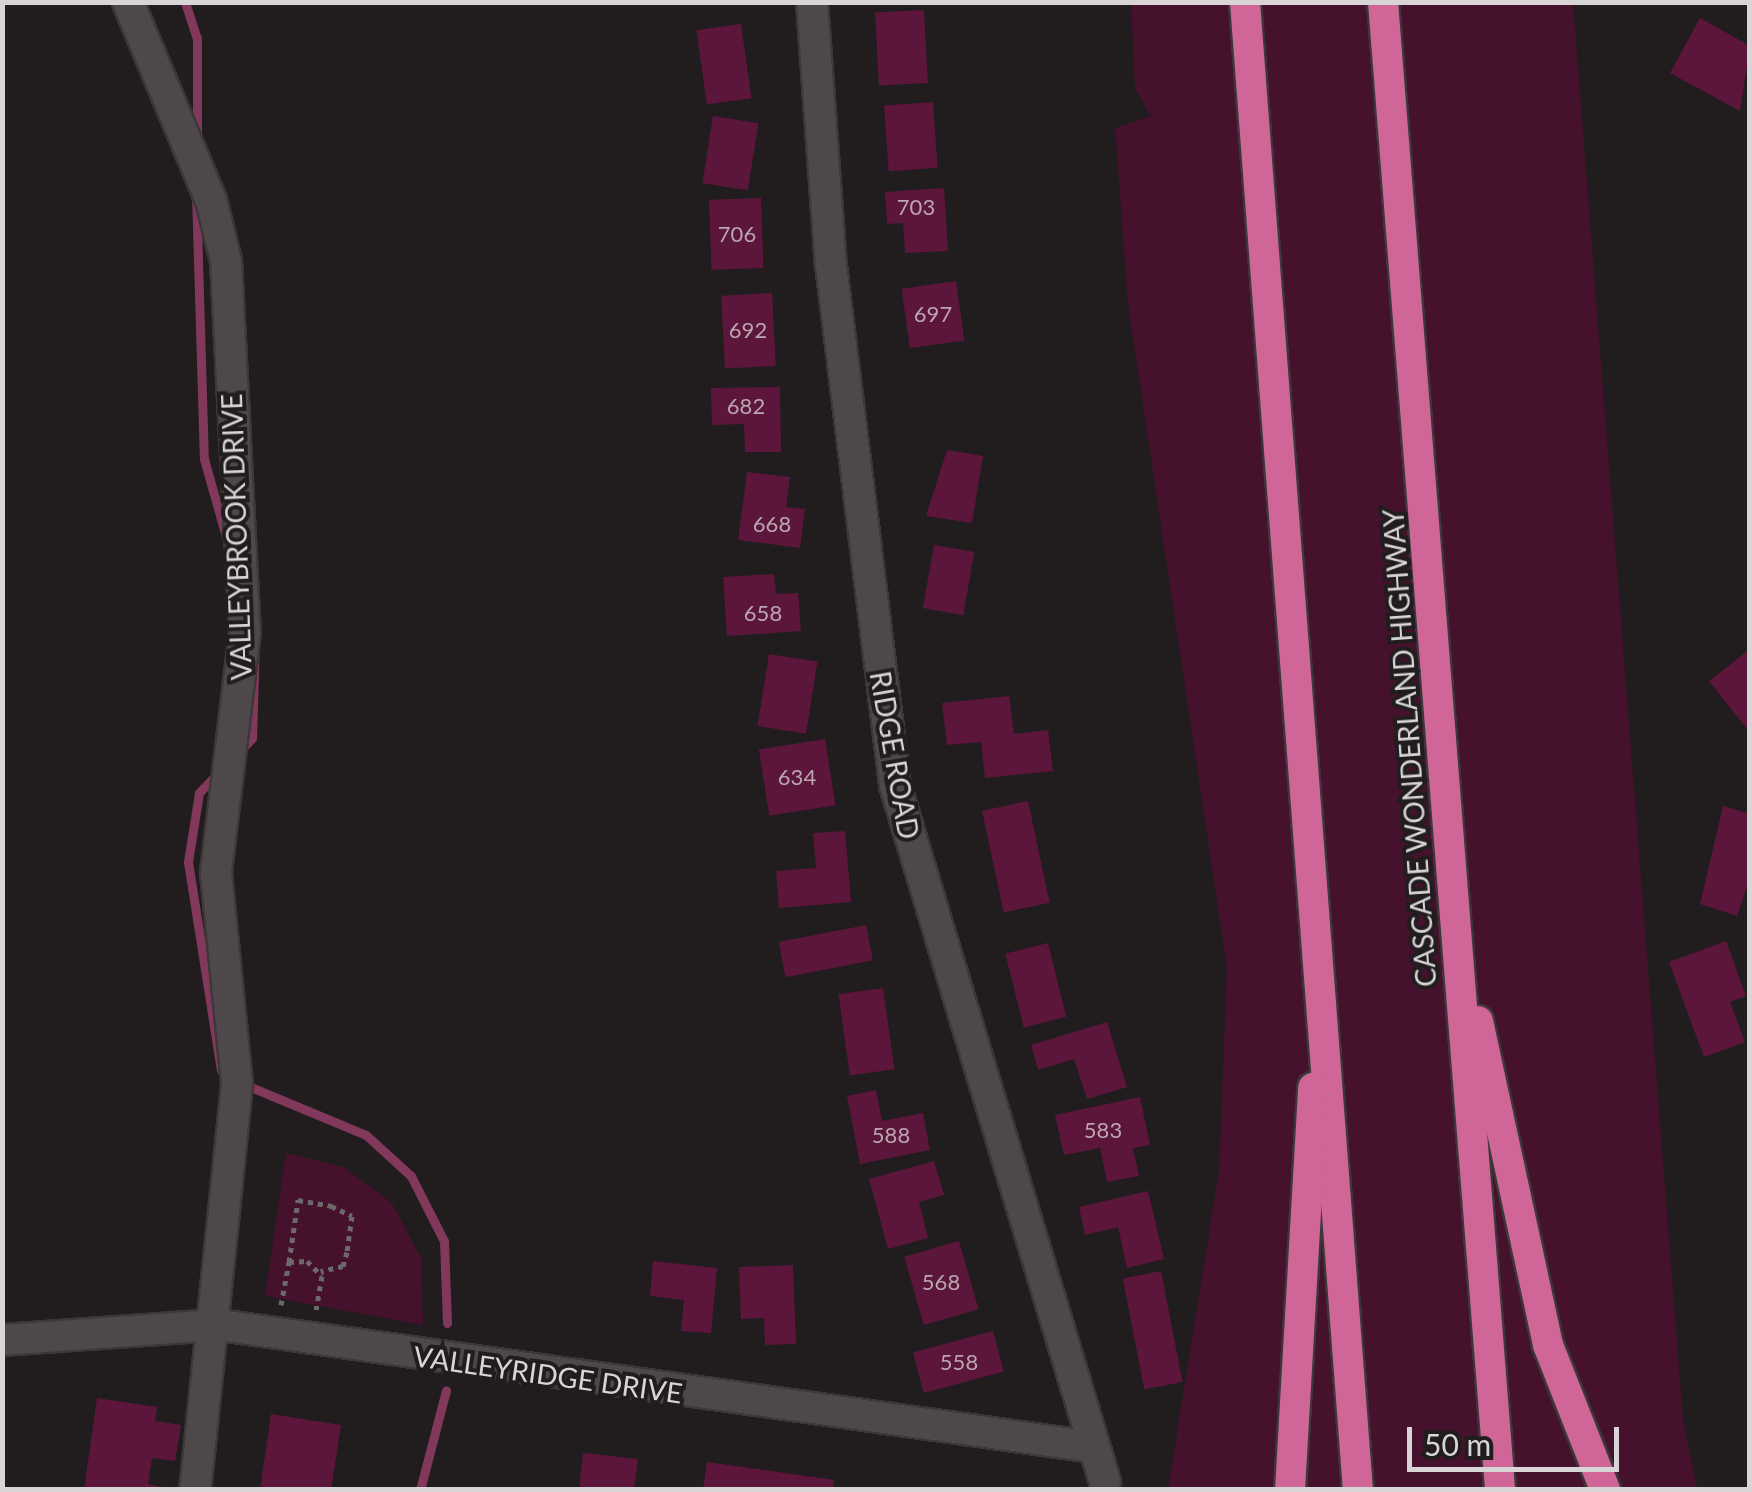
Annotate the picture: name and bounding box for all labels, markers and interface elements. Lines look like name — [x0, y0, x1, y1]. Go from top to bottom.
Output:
house number: 703 — [897, 194, 935, 220]
house number: 706 — [718, 221, 756, 247]
house number: 697 — [914, 301, 952, 327]
house number: 692 — [729, 317, 767, 343]
street label: VALLEYBROOK DRIVE — [214, 393, 258, 681]
house number: 682 — [727, 393, 765, 419]
street label: CASCADE WONDERLAND HIGHWAY — [1376, 508, 1442, 988]
house number: 668 — [753, 511, 791, 537]
house number: 658 — [744, 600, 782, 626]
street label: RIDGE ROAD — [864, 668, 926, 842]
house number: 634 — [778, 764, 816, 790]
house number: 583 — [1084, 1117, 1122, 1143]
house number: 588 — [872, 1122, 910, 1148]
house number: 568 — [922, 1269, 960, 1295]
street label: VALLEYRIDGE DRIVE — [411, 1339, 685, 1409]
house number: 558 — [940, 1349, 978, 1375]
scale bar — [1412, 1407, 1624, 1469]
text: 50 m — [1424, 1426, 1491, 1462]

